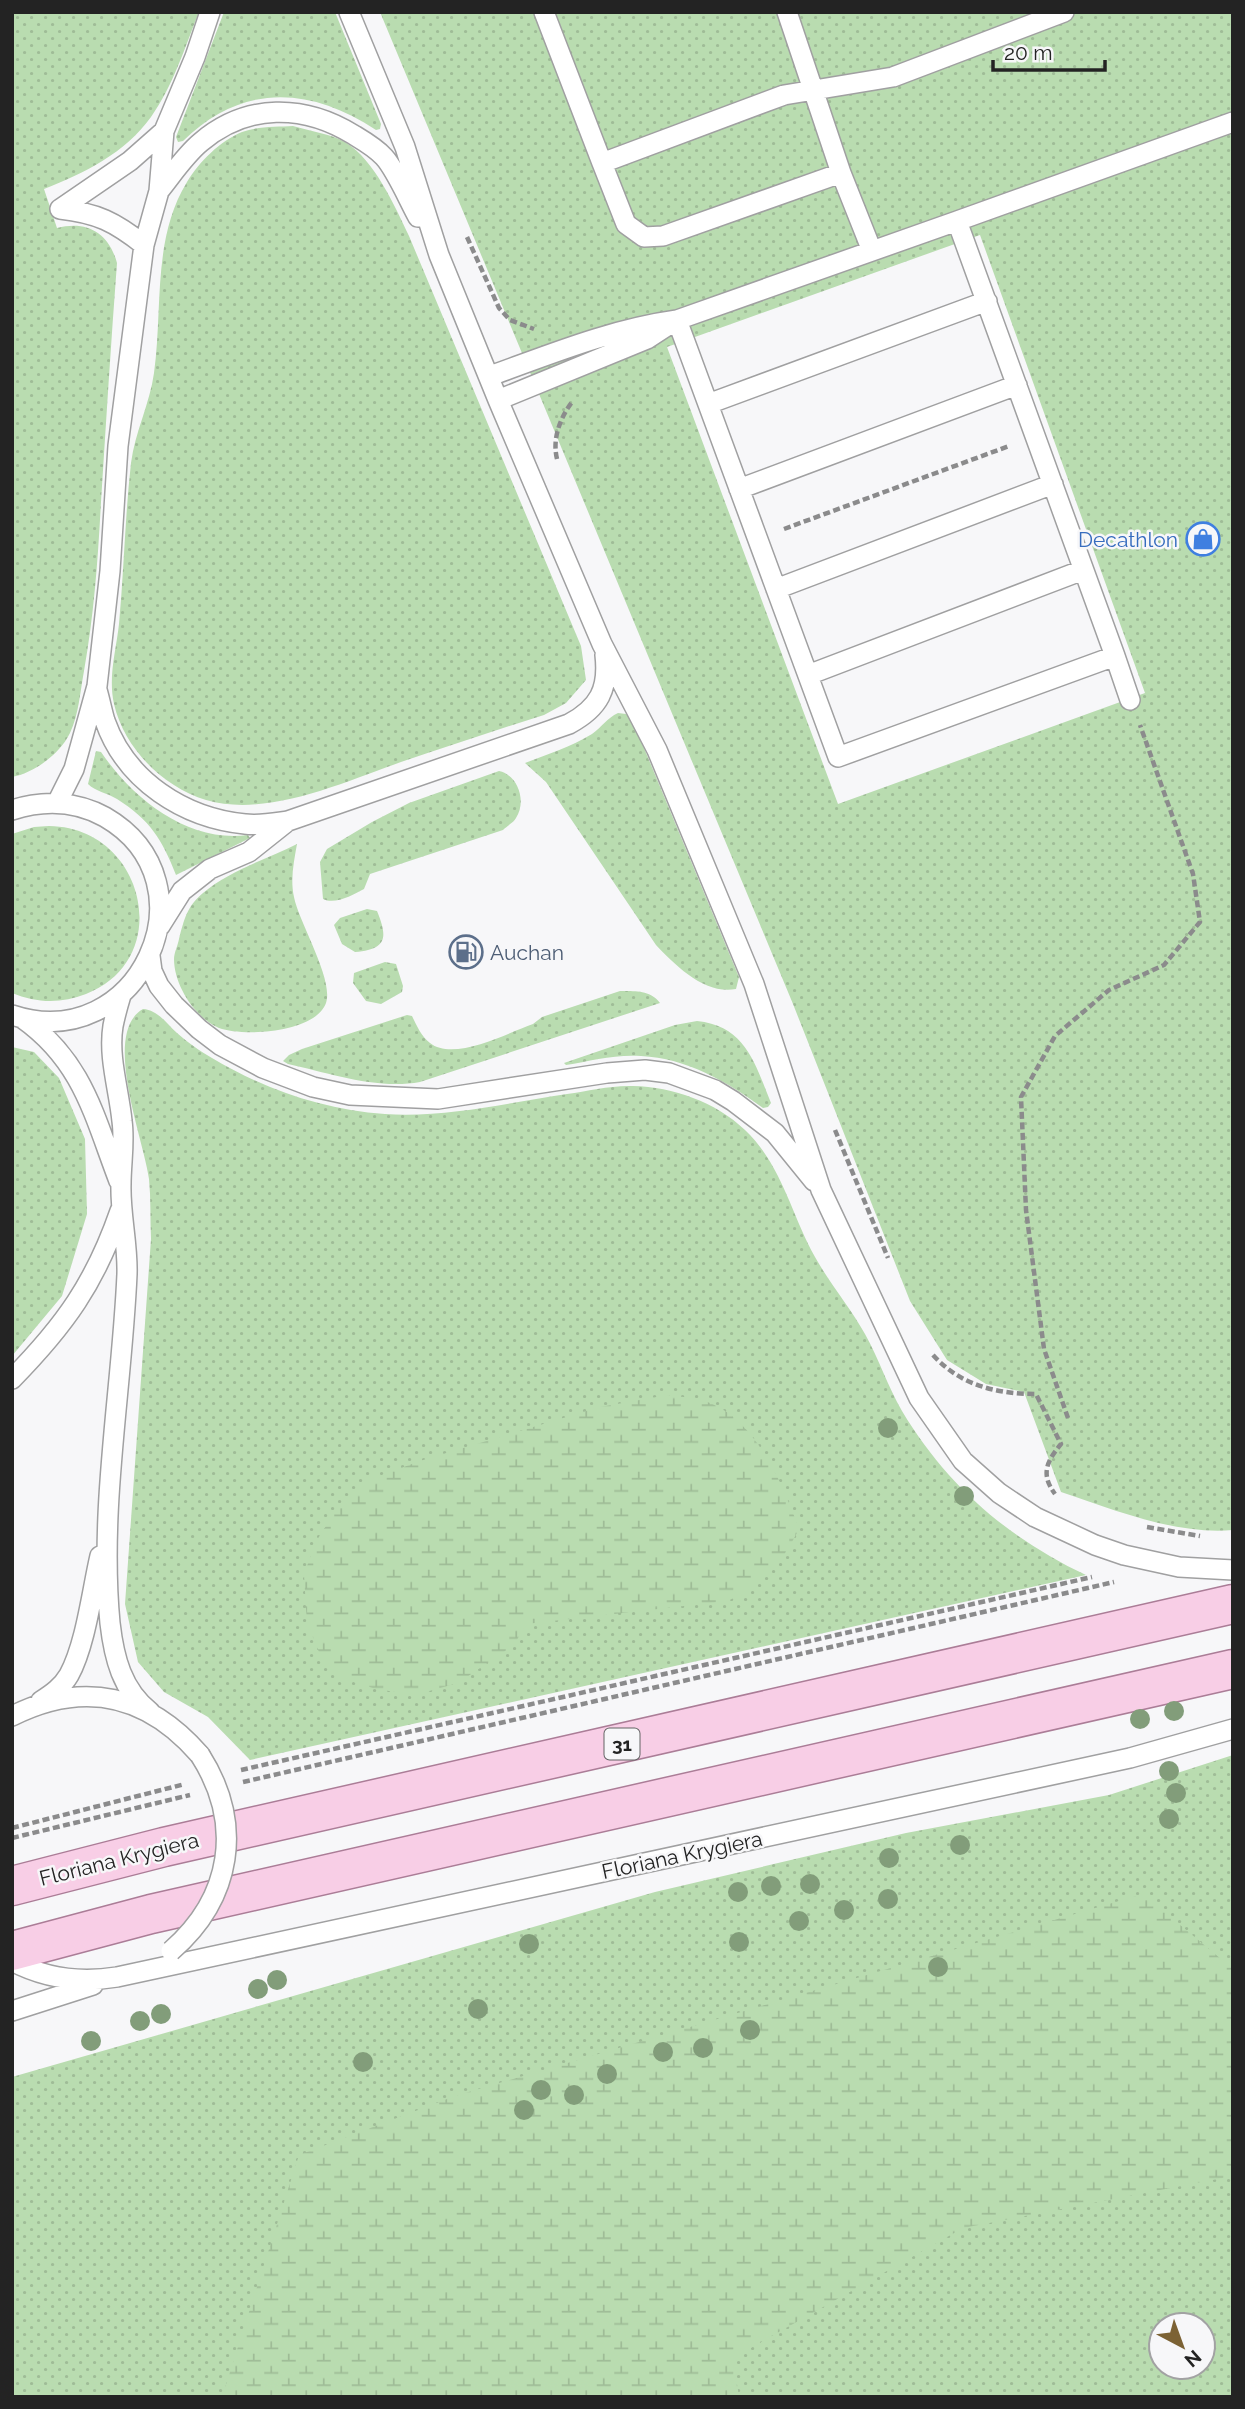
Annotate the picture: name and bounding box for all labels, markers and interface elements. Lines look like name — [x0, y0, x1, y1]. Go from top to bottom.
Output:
scale bar — [993, 28, 1105, 72]
text: 20 m — [1004, 40, 1052, 65]
shop icon: Decathlon — [1184, 520, 1222, 558]
place label: Decathlon — [1078, 527, 1178, 552]
fuel station icon: Auchan — [447, 933, 485, 971]
place label: Auchan — [490, 940, 564, 965]
road number: 31 — [604, 1728, 640, 1760]
street label: Floriana Krygiera — [599, 1826, 765, 1884]
street label: Floriana Krygiera — [37, 1827, 201, 1891]
north arrow — [1147, 2311, 1217, 2381]
text: N — [1180, 2346, 1206, 2372]

